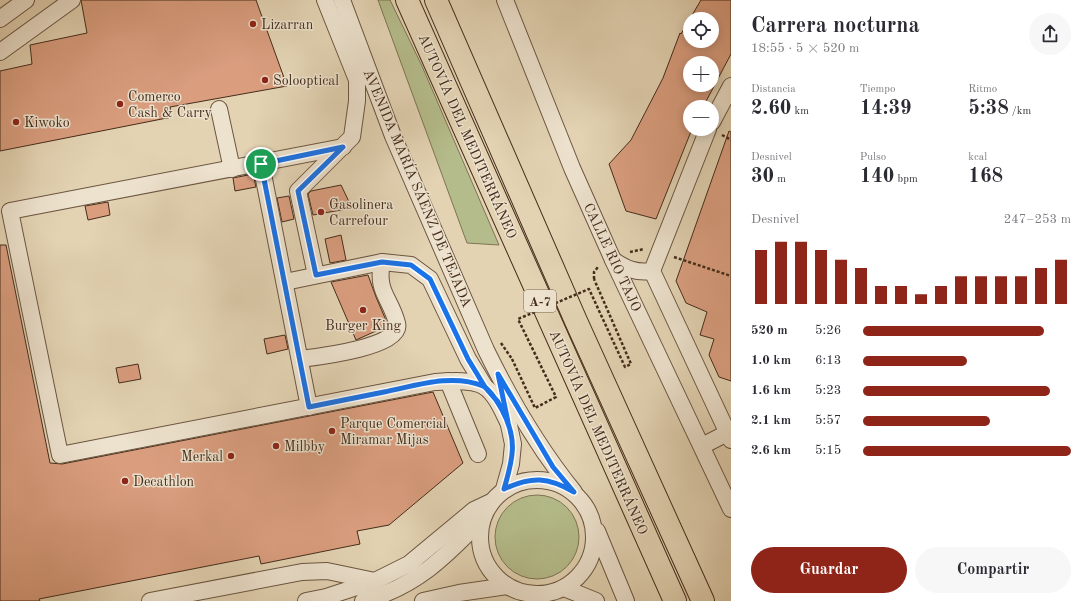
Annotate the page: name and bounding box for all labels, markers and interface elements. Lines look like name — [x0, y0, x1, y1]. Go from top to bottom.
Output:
map controls — [683, 12, 719, 136]
button: locate — [683, 12, 719, 48]
button: share — [1029, 13, 1071, 55]
text: Carrera nocturna — [751, 15, 920, 37]
place label: Lizarran — [261, 18, 314, 32]
marker: Lizarran — [248, 19, 258, 29]
street label: AUTOVÍA DEL MEDITERRÁNEO — [415, 31, 522, 241]
text: 18:55 · 5 × 520 m — [751, 42, 859, 55]
button: + — [683, 56, 719, 92]
street label: AVENIDA MARÍA SÁENZ DE TEJADA — [360, 66, 477, 310]
place label: Solooptical — [273, 74, 339, 88]
marker: Solooptical — [260, 75, 270, 85]
text: Distancia — [751, 84, 796, 95]
text: Tiempo — [860, 84, 895, 95]
text: Ritmo — [968, 84, 997, 95]
place label: Comerco Cash & Carry — [128, 90, 213, 120]
marker: Comerco Cash & Carry — [115, 99, 125, 109]
text: 2.60 — [751, 99, 791, 119]
text: 14:39 — [860, 99, 912, 119]
text: 5:38 — [968, 99, 1009, 119]
button: − — [683, 100, 719, 136]
text: km — [791, 106, 809, 117]
text: /km — [1009, 106, 1031, 117]
place label: Kiwoko — [24, 116, 70, 130]
marker: Kiwoko — [11, 117, 21, 127]
pin — [244, 147, 278, 181]
text: Desnivel — [751, 152, 792, 163]
text: Pulso — [860, 152, 886, 163]
text: kcal — [968, 152, 987, 163]
icon: arrive — [250, 153, 272, 175]
text: 30 — [751, 167, 774, 187]
text: 140 — [860, 167, 894, 187]
text: 168 — [968, 167, 1003, 187]
text: m — [774, 174, 786, 185]
text: bpm — [894, 174, 918, 185]
place label: Gasolinera Carrefour — [329, 198, 393, 228]
street label: CALLE RIO TAJO — [581, 201, 643, 314]
marker: Gasolinera Carrefour — [316, 207, 326, 217]
text: Desnivel — [751, 213, 799, 226]
text: 247–253 m — [1004, 213, 1071, 226]
road number: A-7 — [524, 290, 556, 312]
marker: Burger King — [358, 305, 368, 315]
place label: Burger King — [325, 319, 401, 333]
text: 520 m — [751, 324, 788, 337]
text: 5:26 — [815, 324, 841, 337]
street label: AUTOVÍA DEL MEDITERRÁNEO — [546, 327, 653, 537]
text: 1.0 km — [751, 354, 791, 367]
text: 6:13 — [815, 354, 841, 367]
text: 1.6 km — [751, 384, 791, 397]
text: 5:23 — [815, 384, 841, 397]
text: 2.1 km — [751, 414, 791, 427]
text: 5:57 — [815, 414, 841, 427]
place label: Parque Comercial Miramar Mijas — [340, 417, 447, 447]
marker: Parque Comercial Miramar Mijas — [327, 426, 337, 436]
place label: Milbby — [284, 440, 326, 454]
marker: Milbby — [271, 441, 281, 451]
text: 2.6 km — [751, 444, 791, 457]
text: 5:15 — [815, 444, 841, 457]
place label: Merkal — [181, 450, 223, 464]
marker: Merkal — [226, 451, 236, 461]
place label: Decathlon — [133, 475, 195, 489]
marker: Decathlon — [120, 476, 130, 486]
button: Guardar — [751, 547, 907, 593]
button: Compartir — [915, 547, 1071, 593]

